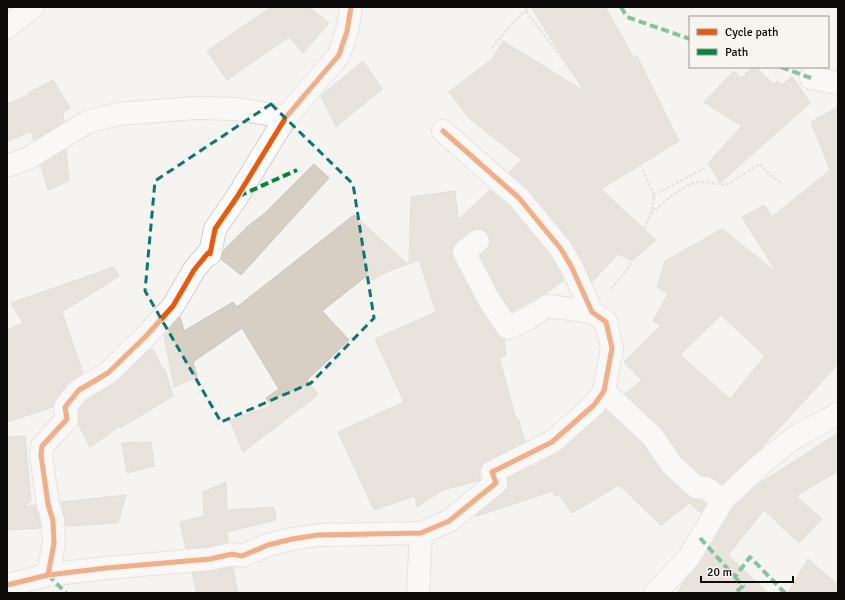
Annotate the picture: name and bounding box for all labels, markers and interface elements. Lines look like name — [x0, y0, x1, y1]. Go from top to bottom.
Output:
legend — [689, 16, 829, 68]
text: Cycle path — [725, 25, 778, 40]
text: Path — [725, 45, 748, 60]
scale bar — [701, 558, 793, 584]
text: 20 m — [707, 565, 732, 580]

